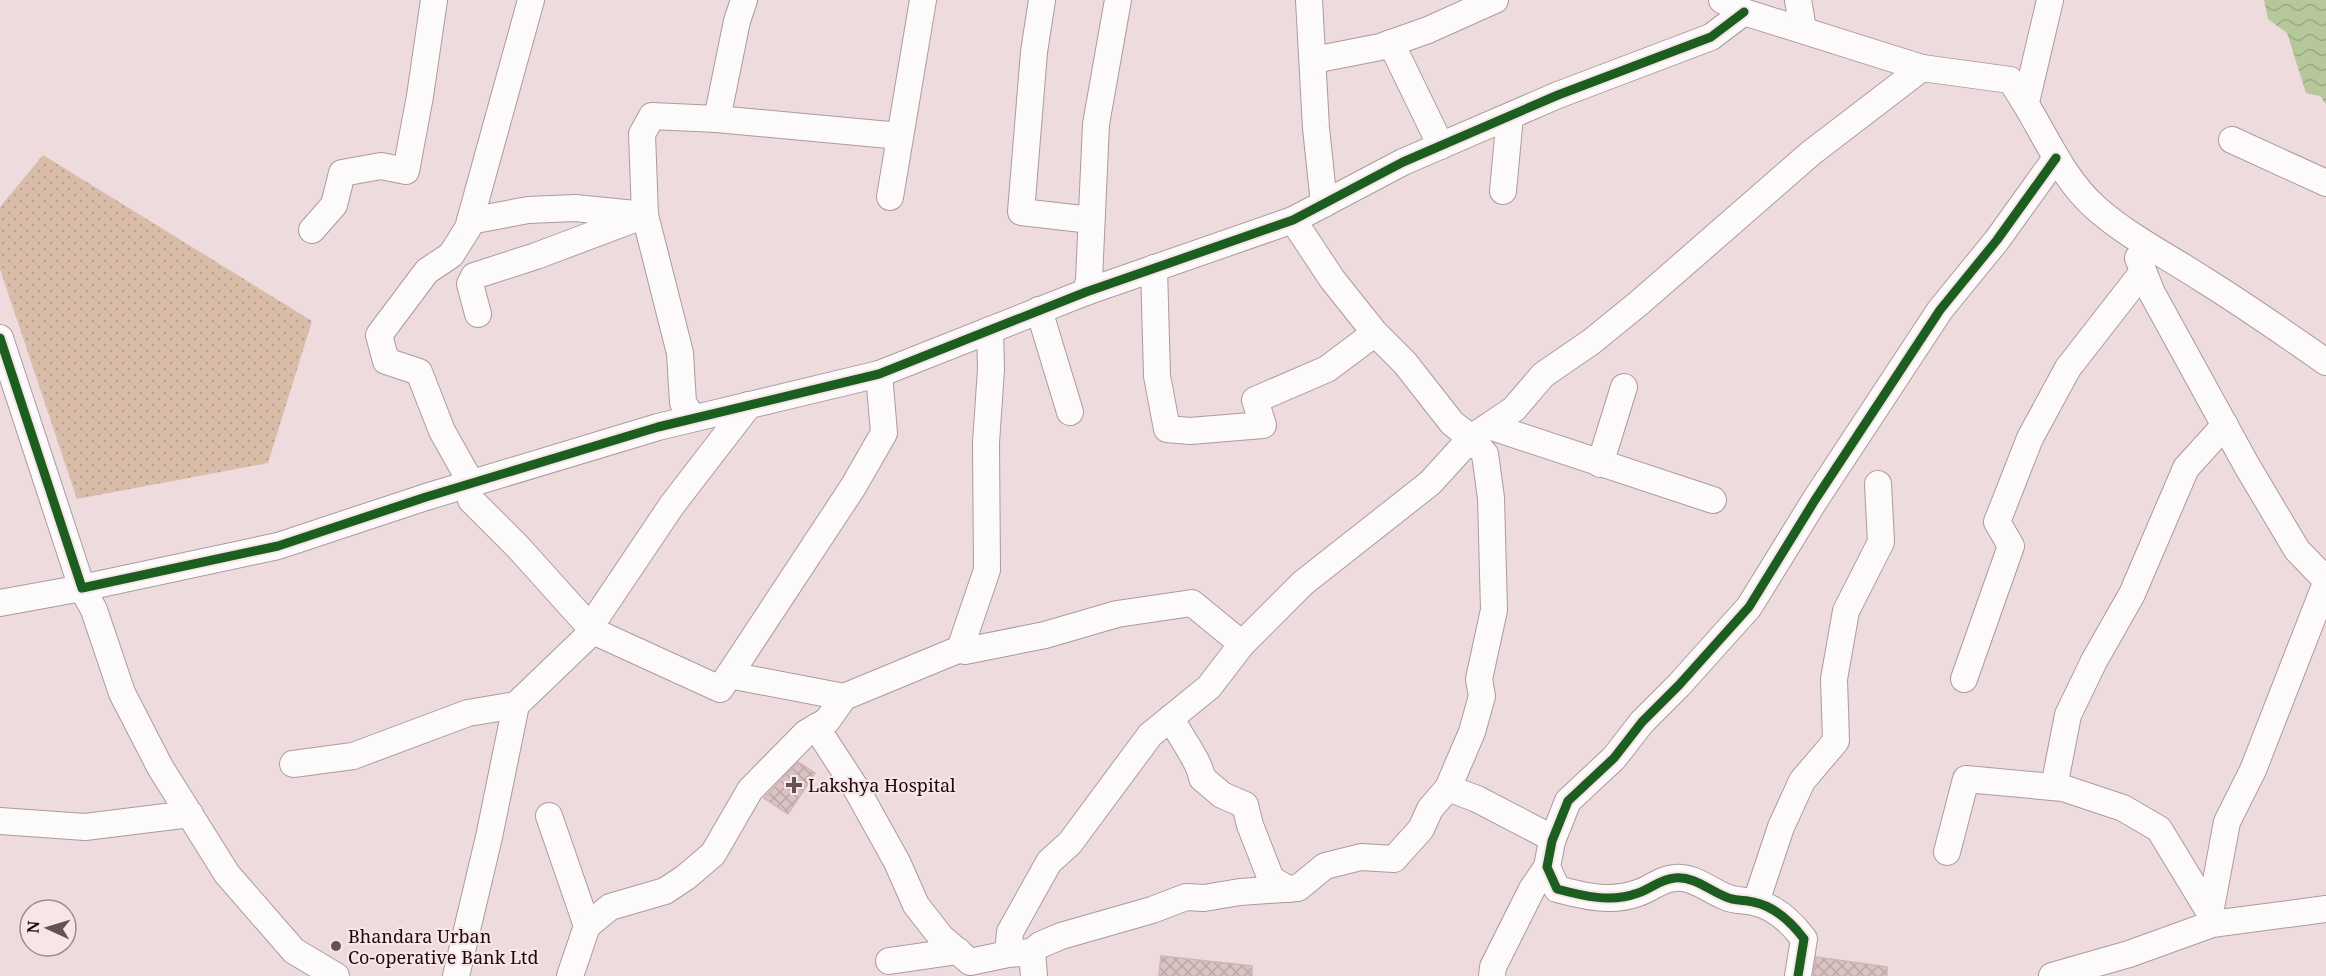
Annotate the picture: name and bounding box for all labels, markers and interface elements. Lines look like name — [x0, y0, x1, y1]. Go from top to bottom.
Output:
place label: Lakshya Hospital — [808, 773, 956, 797]
marker: Lakshya Hospital — [785, 776, 803, 794]
north arrow — [18, 898, 78, 958]
text: N — [22, 920, 44, 934]
place label: Bhandara Urban Co-operative Bank Ltd — [348, 924, 539, 969]
marker: Bhandara Urban Co-operative Bank Ltd — [329, 939, 343, 953]

